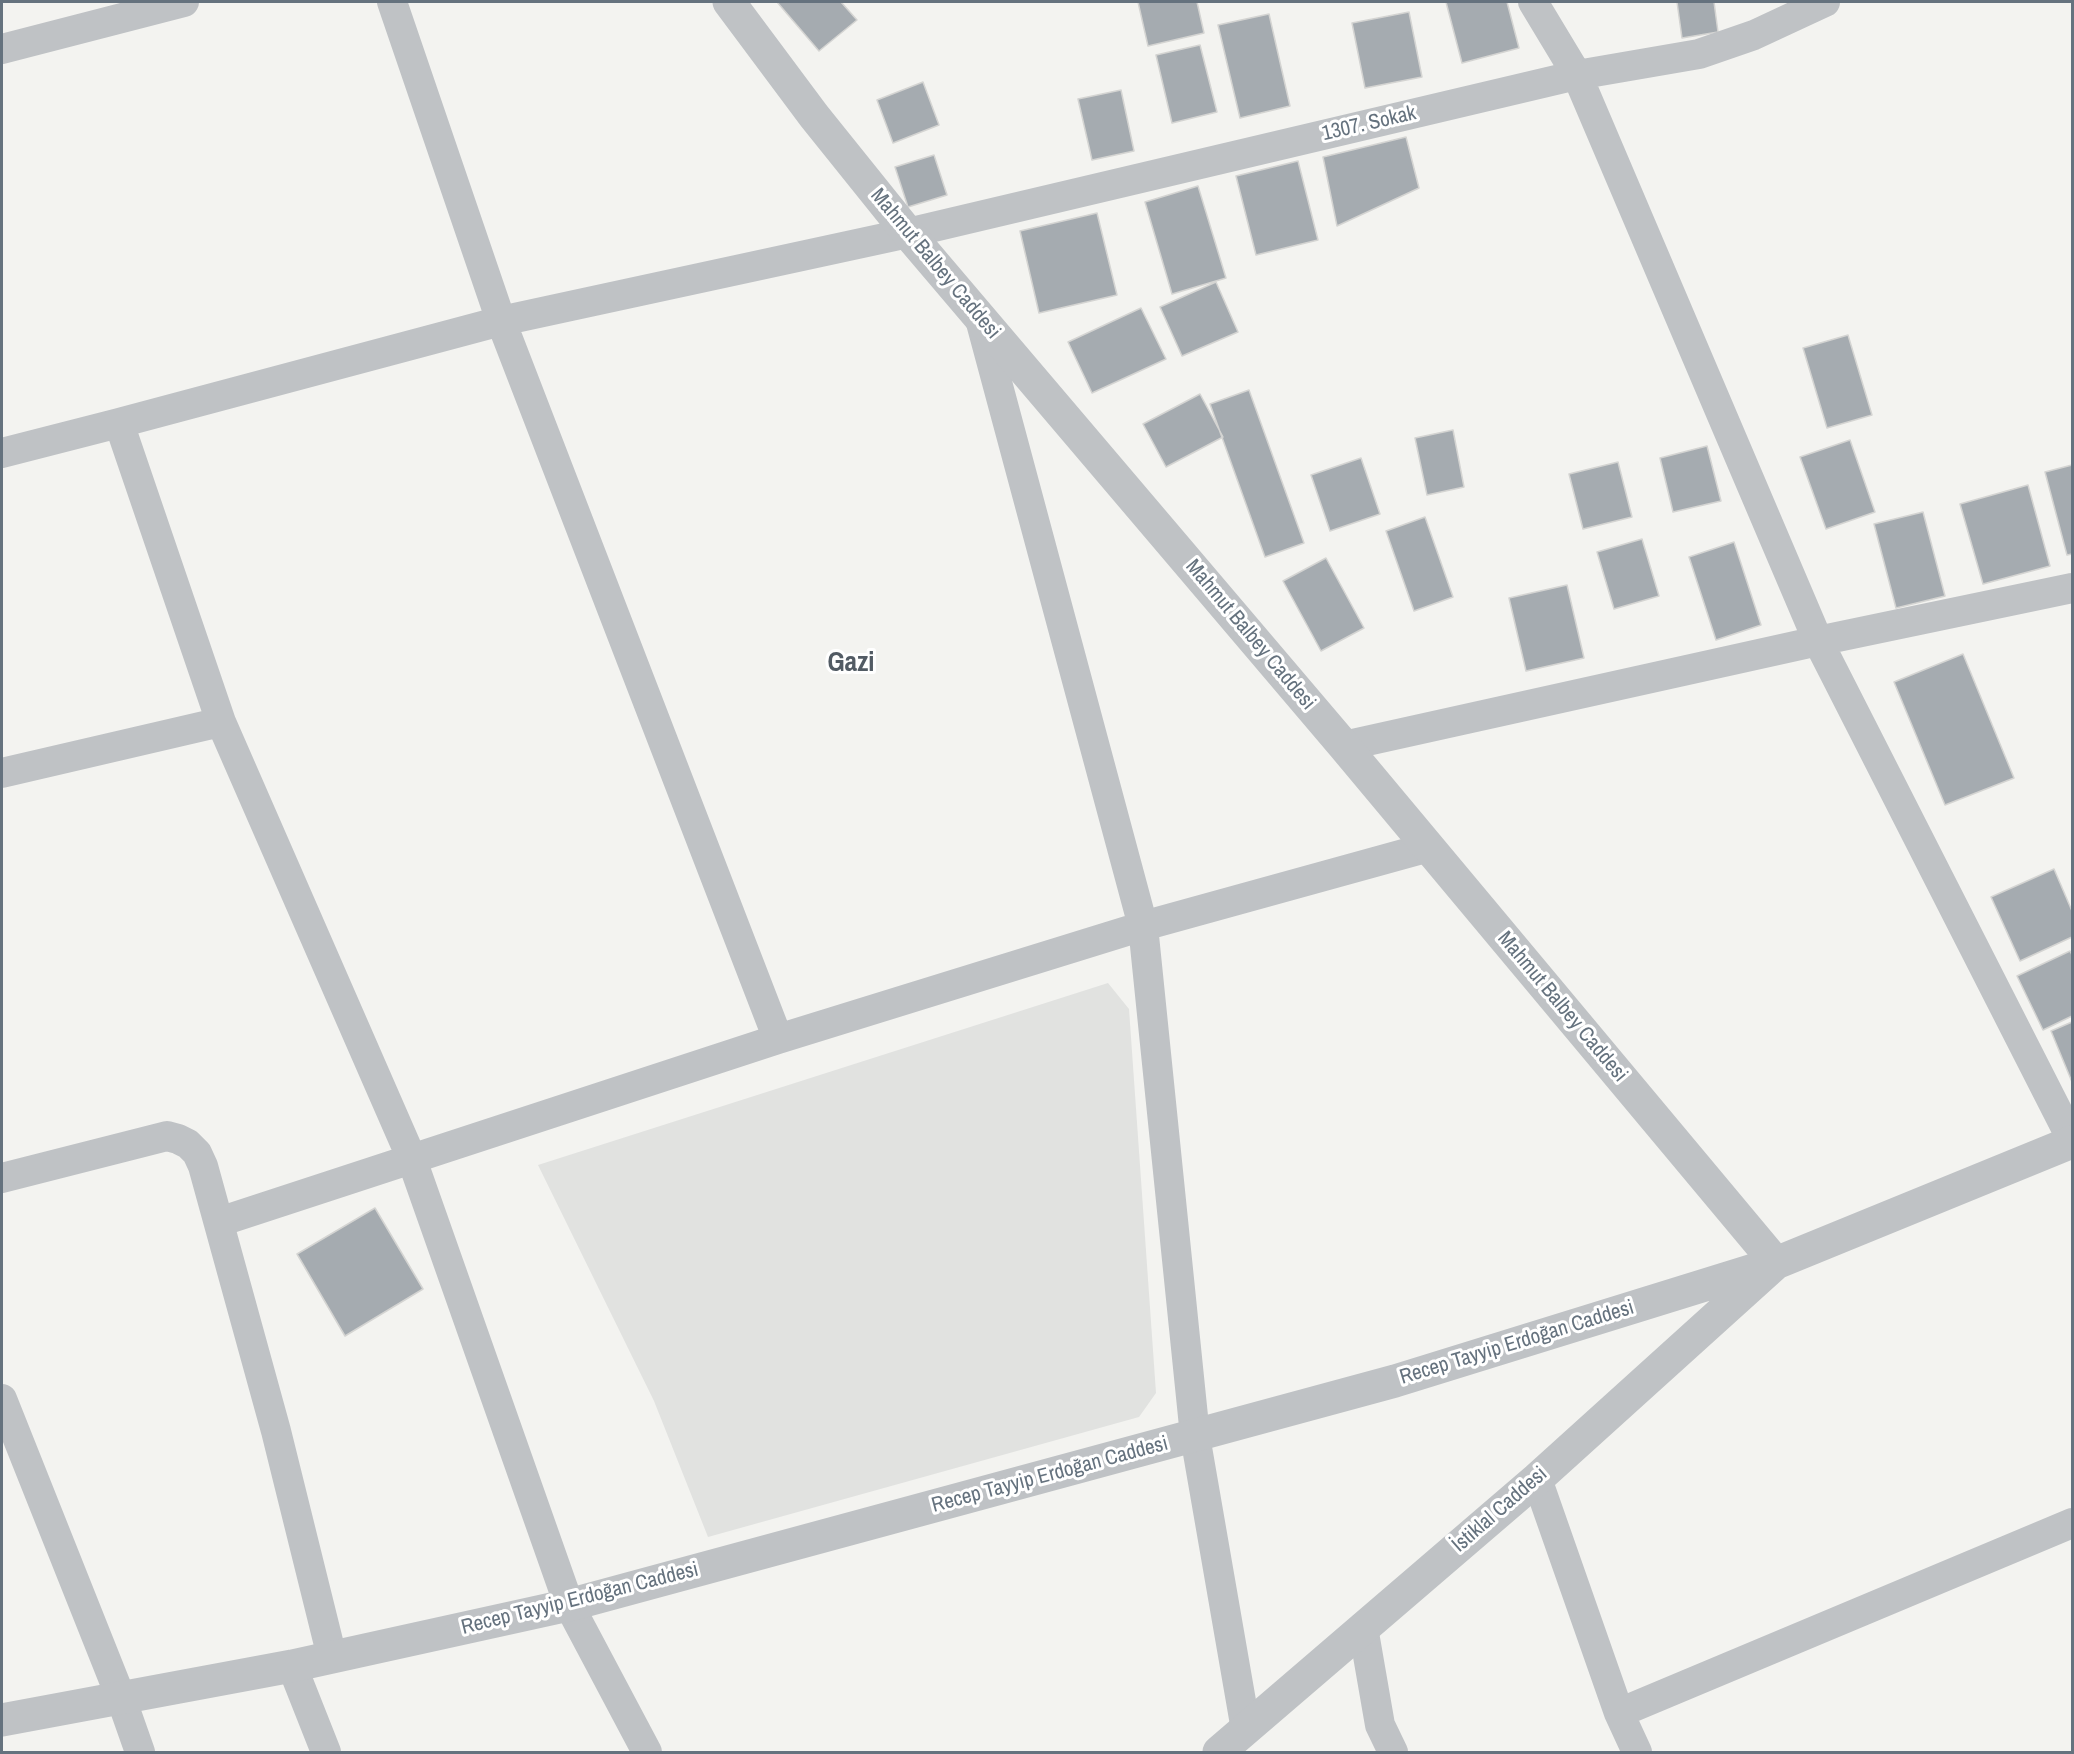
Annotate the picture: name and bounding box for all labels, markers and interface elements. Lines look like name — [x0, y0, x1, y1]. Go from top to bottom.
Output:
street label: 1307. Sokak — [1320, 101, 1418, 147]
street label: Mahmut Balbey Caddesi — [865, 184, 1005, 344]
street label: Mahmut Balbey Caddesi — [1180, 555, 1320, 715]
district label: Gazi — [828, 648, 874, 680]
street label: Mahmut Balbey Caddesi — [1492, 927, 1632, 1087]
street label: Recep Tayyip Erdoğan Caddesi — [1397, 1295, 1637, 1391]
street label: Recep Tayyip Erdoğan Caddesi — [929, 1431, 1171, 1519]
street label: İstiklal Caddesi — [1447, 1462, 1553, 1558]
street label: Recep Tayyip Erdoğan Caddesi — [459, 1557, 701, 1641]

